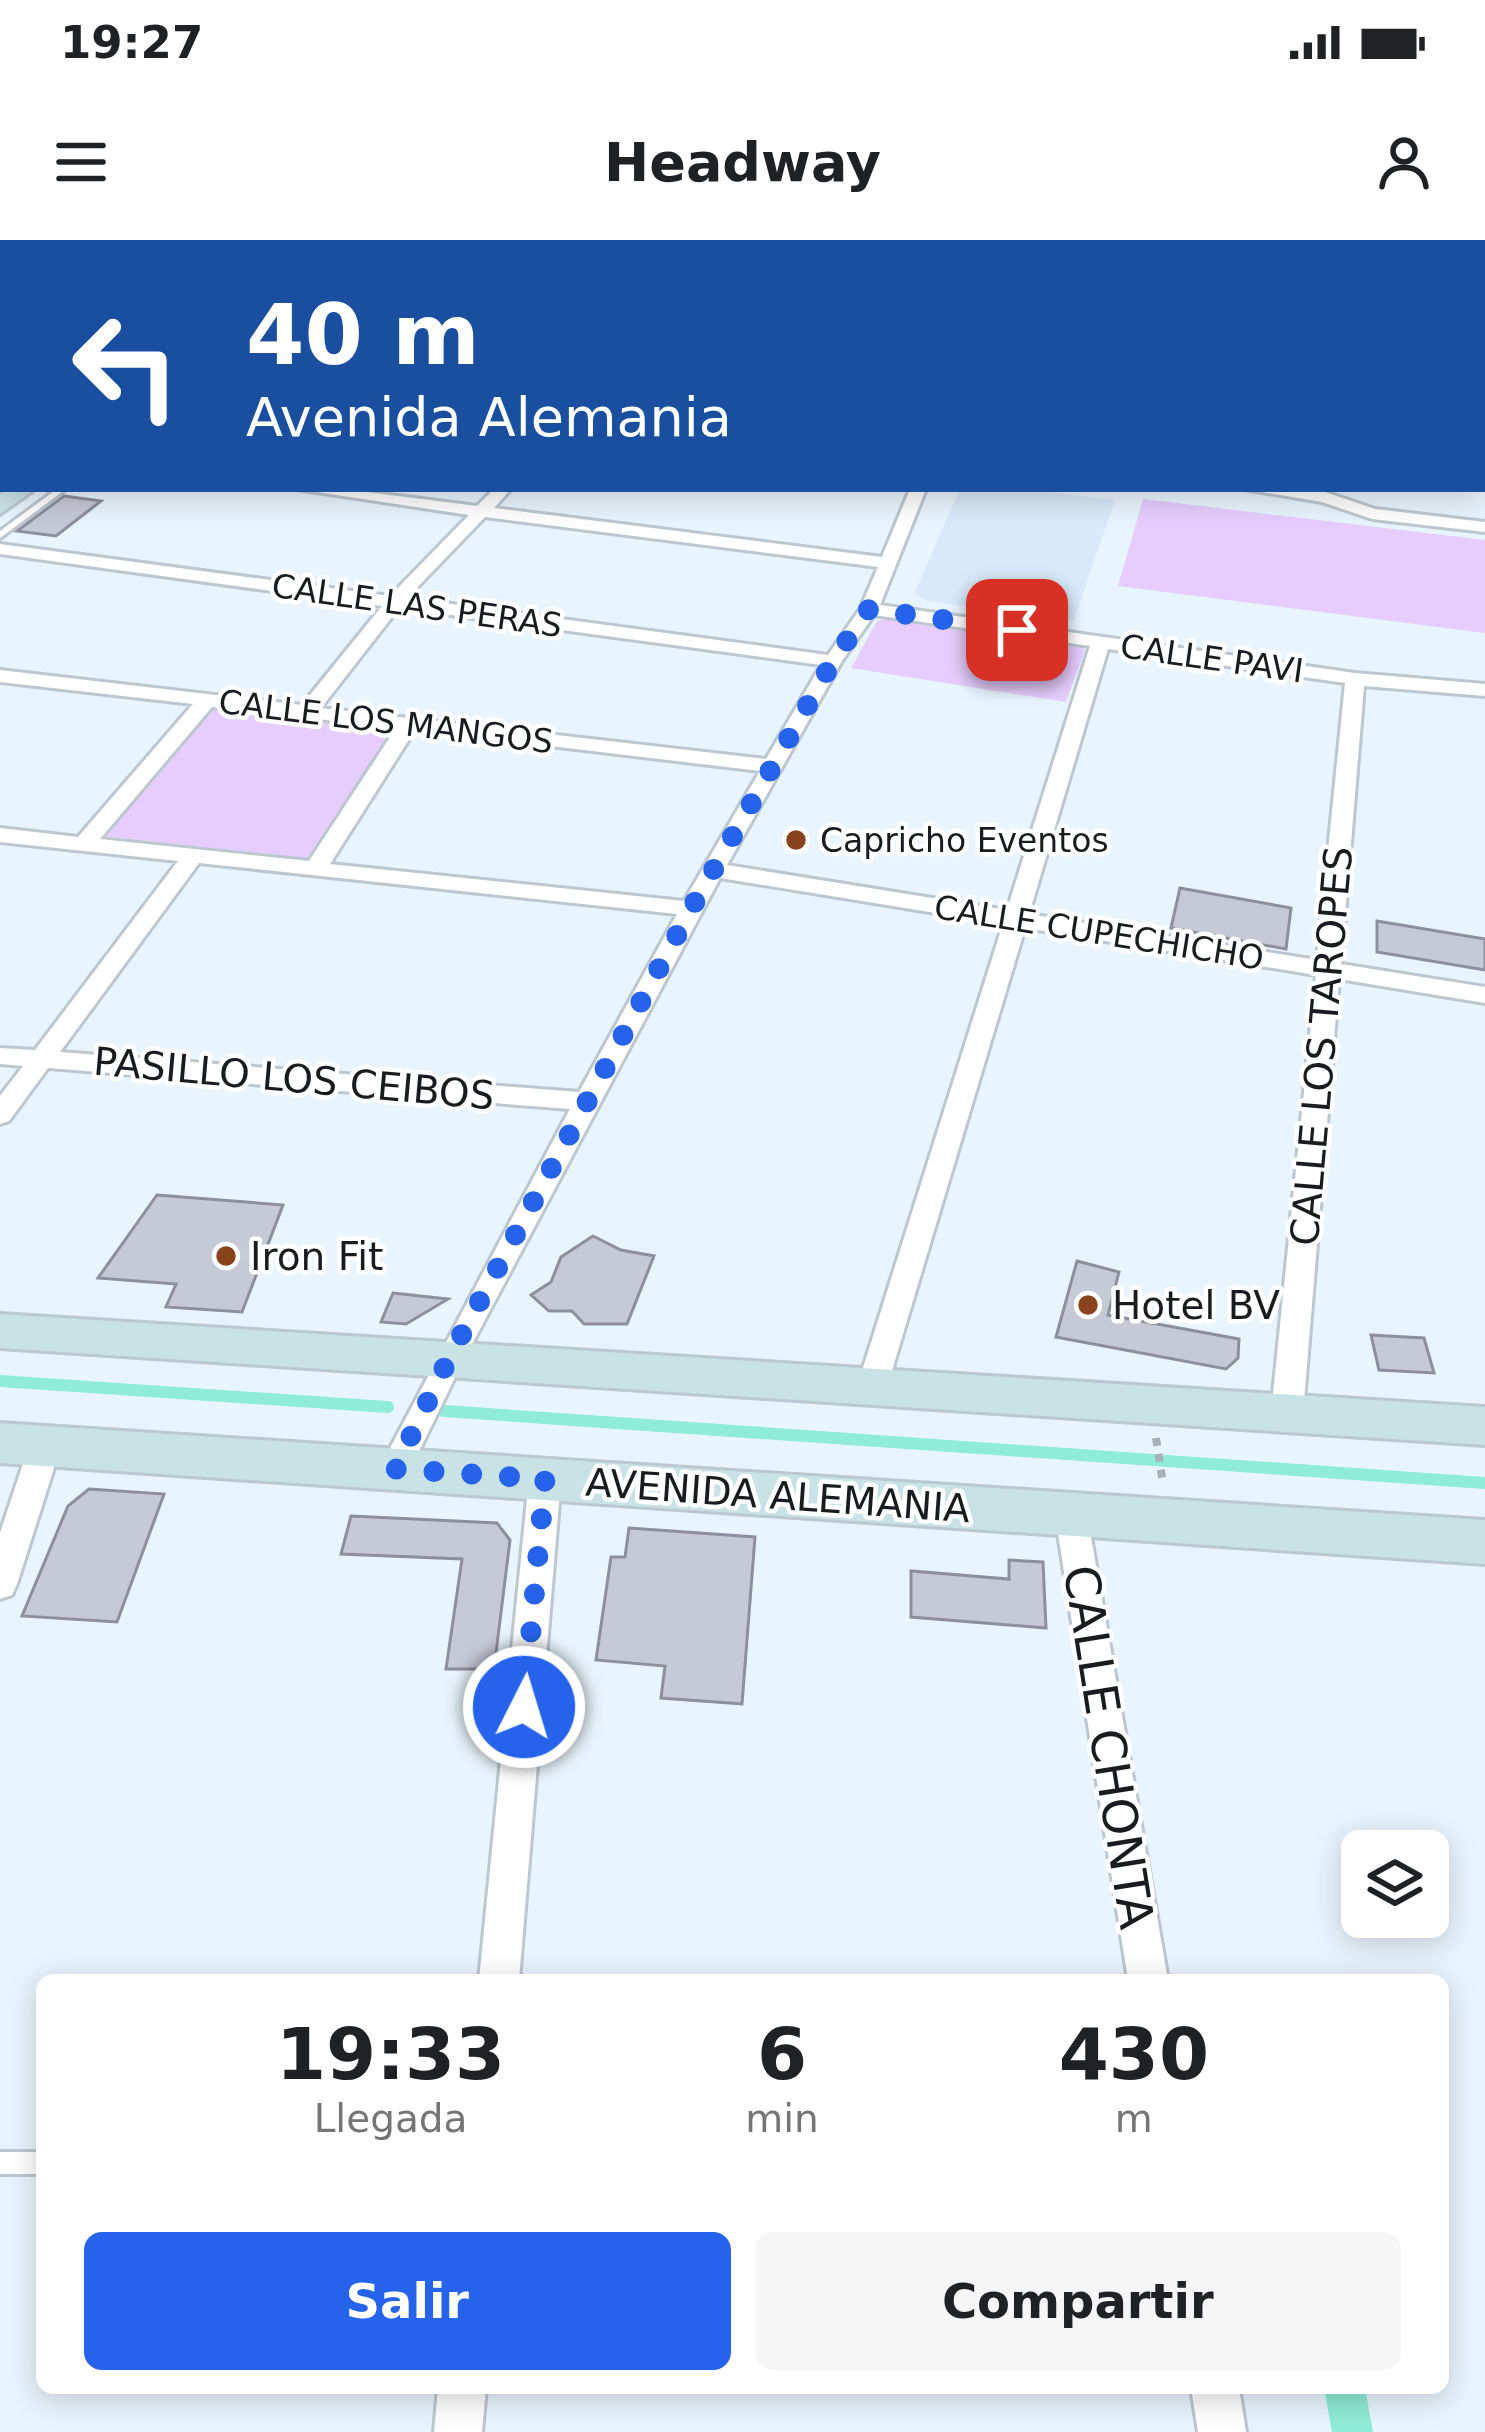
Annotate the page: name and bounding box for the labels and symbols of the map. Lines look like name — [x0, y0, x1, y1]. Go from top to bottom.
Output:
street label: CALLE LAS PERAS — [269, 566, 565, 645]
pin — [966, 579, 1068, 681]
street label: CALLE PAVI — [1118, 626, 1306, 691]
street label: CALLE LOS MANGOS — [217, 682, 555, 761]
place label: Capricho Eventos — [820, 821, 1109, 860]
marker: Capricho Eventos — [783, 827, 809, 853]
street label: CALLE LOS TAROPES — [1282, 844, 1361, 1248]
street label: CALLE CUPECHICHO — [931, 887, 1266, 978]
street label: PASILLO LOS CEIBOS — [92, 1039, 496, 1118]
place label: Iron Fit — [250, 1234, 383, 1279]
marker: Iron Fit — [213, 1243, 239, 1269]
place label: Hotel BV — [1112, 1283, 1280, 1328]
marker: Hotel BV — [1075, 1292, 1101, 1318]
street label: AVENIDA ALEMANIA — [584, 1460, 972, 1531]
street label: CALLE CHONTA — [1053, 1561, 1165, 1933]
position arrow — [461, 1644, 587, 1770]

